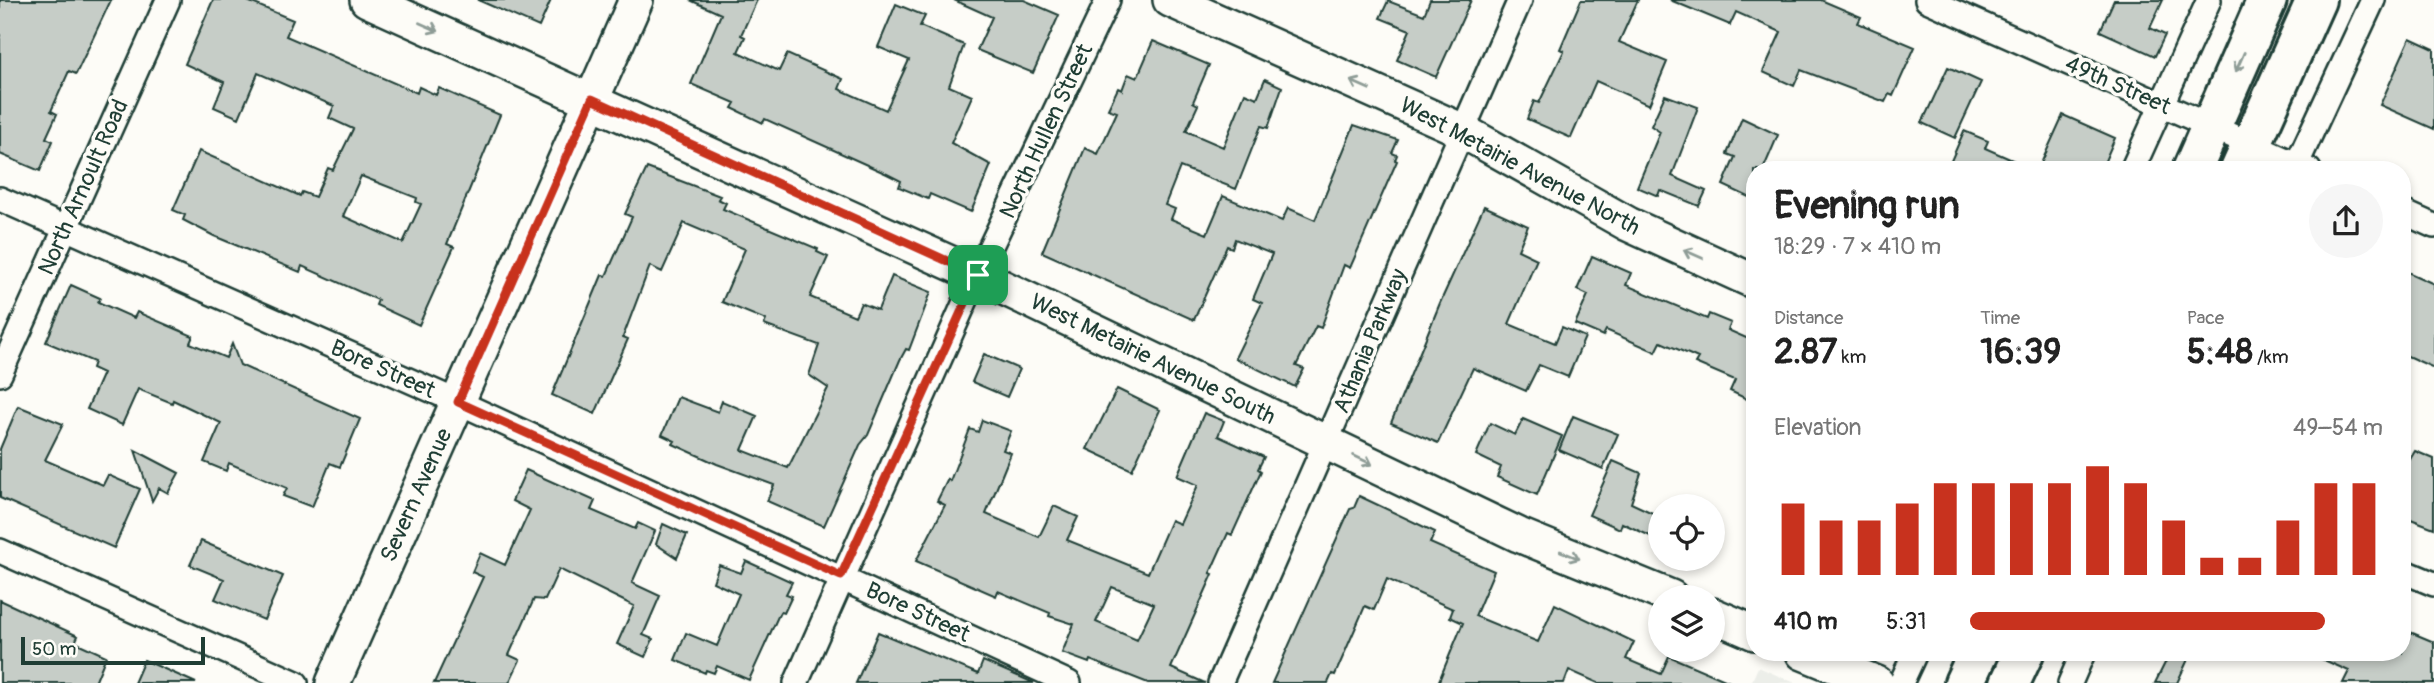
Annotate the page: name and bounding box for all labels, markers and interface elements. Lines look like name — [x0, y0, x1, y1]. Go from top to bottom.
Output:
one-way arrow — [418, 22, 439, 35]
street label: North Hullen Street — [993, 38, 1099, 223]
street label: 49th Street — [2061, 49, 2176, 121]
one-way arrow — [2233, 51, 2246, 73]
one-way arrow — [1349, 78, 1371, 91]
street label: West Metairie Avenue North — [1395, 90, 1645, 242]
street label: North Arnoult Road — [31, 95, 135, 279]
text: Evening run — [1774, 182, 1960, 230]
button: share — [2309, 184, 2383, 258]
text: 18:29 · 7 × 410 m — [1774, 232, 1941, 261]
pin — [948, 245, 1008, 305]
one-way arrow — [1683, 247, 1704, 260]
icon: arrive — [959, 256, 997, 294]
street label: Athania Parkway — [1327, 264, 1414, 418]
street label: West Metairie Avenue South — [1026, 287, 1280, 431]
text: Distance — [1774, 306, 1843, 330]
text: Time — [1980, 306, 2020, 330]
text: Pace — [2187, 306, 2224, 330]
text: 2.87 — [1774, 330, 1837, 374]
text: 16:39 — [1980, 330, 2061, 374]
text: 5:48 — [2187, 330, 2253, 374]
street label: Bore Street — [326, 333, 441, 405]
text: km — [1837, 345, 1866, 369]
text: /km — [2253, 345, 2289, 369]
text: Elevation — [1774, 413, 1862, 442]
text: 49–54 m — [2293, 413, 2383, 442]
street label: Severn Avenue — [374, 423, 459, 566]
one-way arrow — [1352, 454, 1374, 467]
map controls — [1648, 494, 1725, 662]
button: locate — [1648, 494, 1725, 571]
one-way arrow — [1559, 550, 1580, 563]
street label: Bore Street — [861, 575, 975, 649]
button: layers — [1648, 585, 1725, 662]
text: 410 m — [1774, 607, 1837, 636]
text: 5:31 — [1886, 607, 1926, 636]
scale bar — [21, 634, 205, 666]
text: 50 m — [32, 637, 76, 661]

